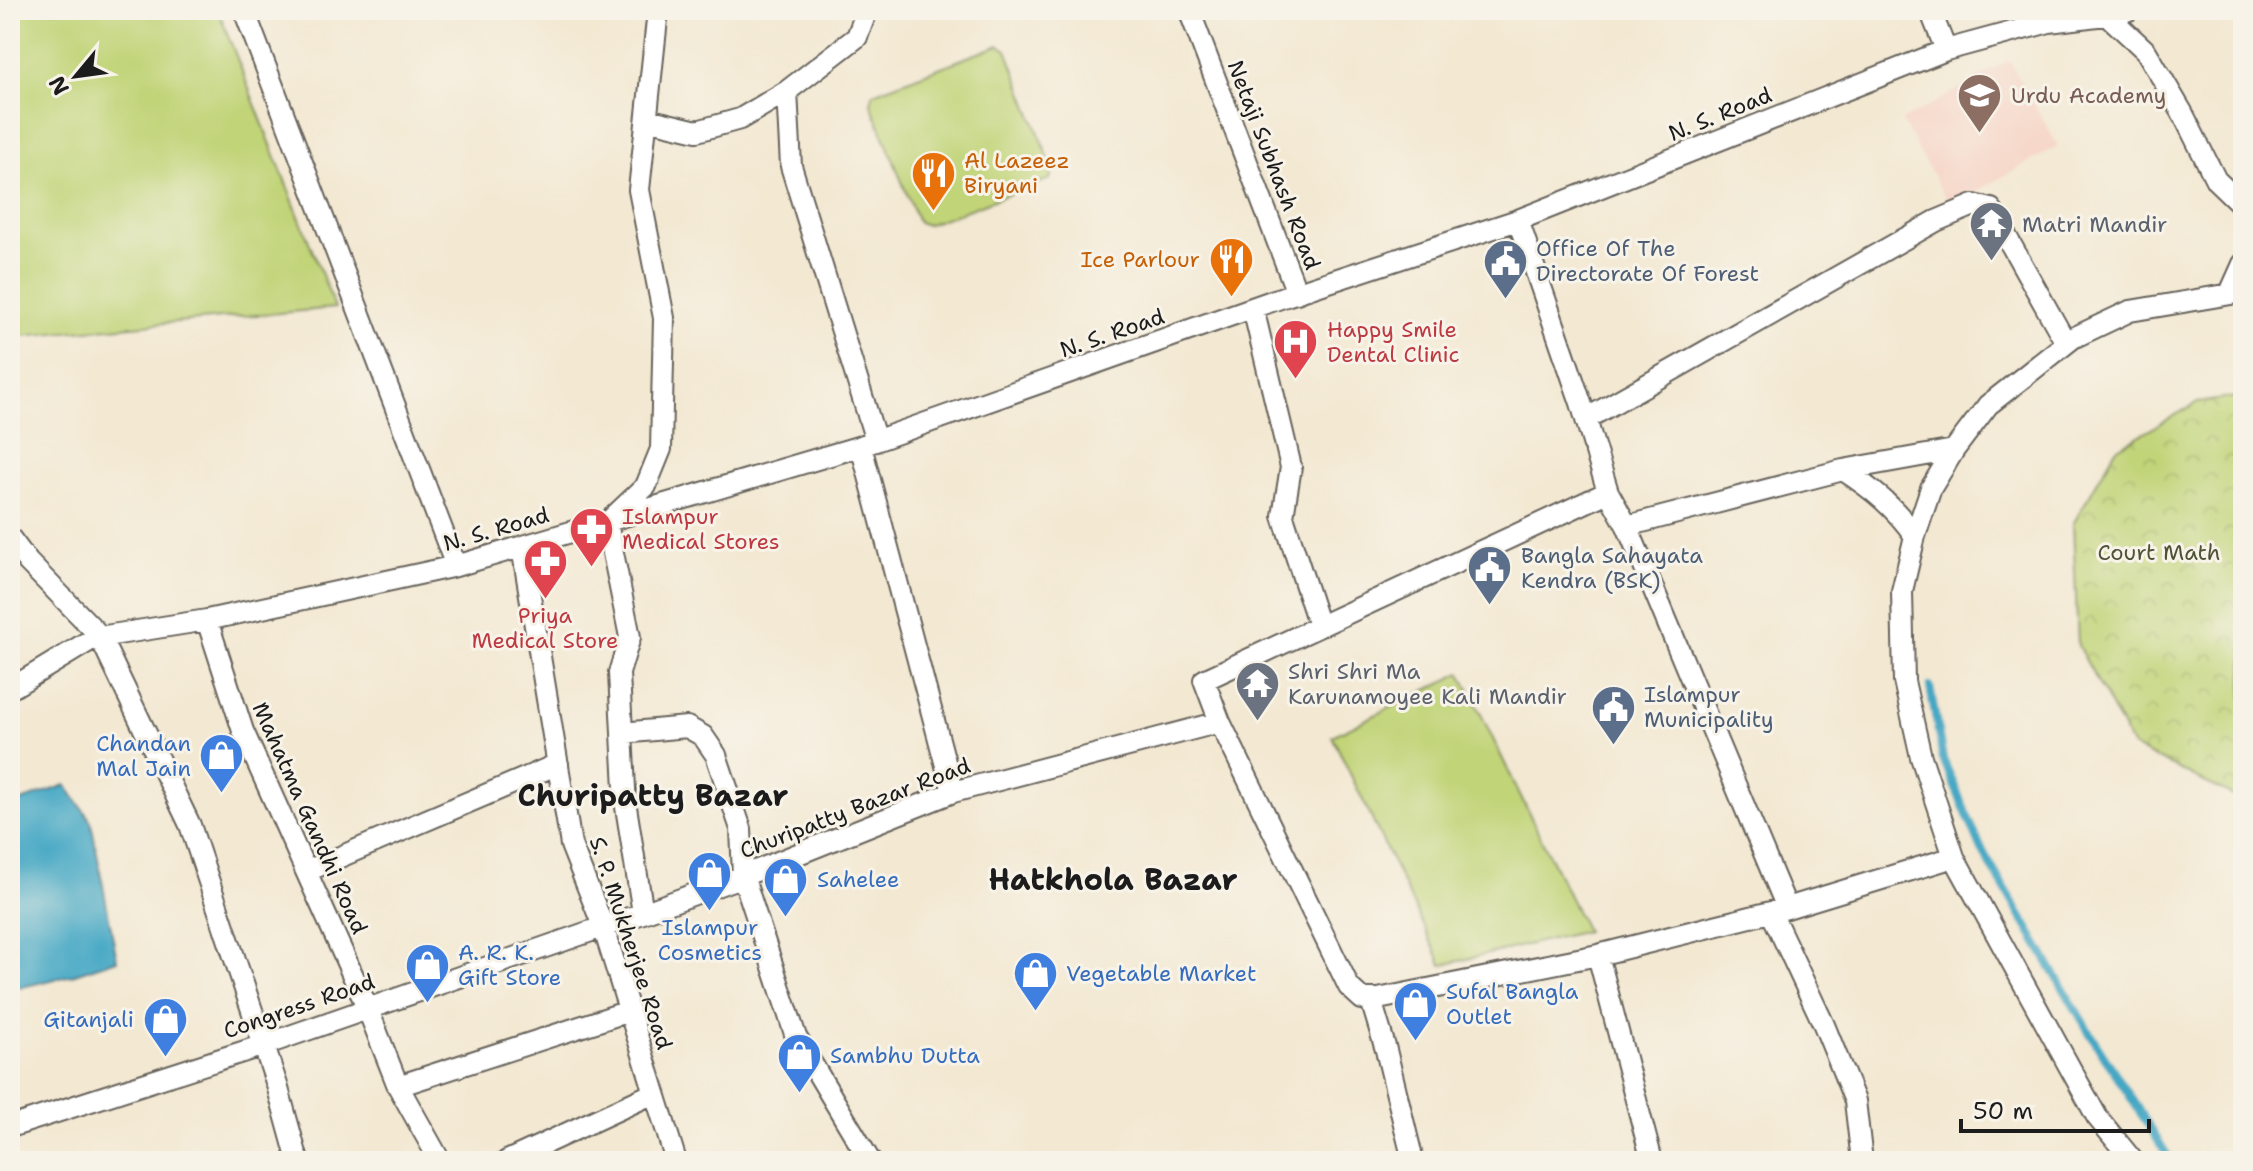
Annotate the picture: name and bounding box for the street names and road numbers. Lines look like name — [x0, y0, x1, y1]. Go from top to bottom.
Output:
street label: Netaji Subhash Road — [1221, 56, 1327, 274]
street label: N. S. Road — [1664, 80, 1776, 148]
street label: N. S. Road — [1056, 302, 1168, 364]
street label: N. S. Road — [440, 500, 552, 558]
street label: Mahatma Gandhi Road — [246, 697, 374, 939]
street label: Churipatty Bazar Road — [736, 751, 974, 865]
street label: S. P. Mukherjee Road — [583, 833, 679, 1053]
street label: Congress Road — [220, 967, 378, 1045]

